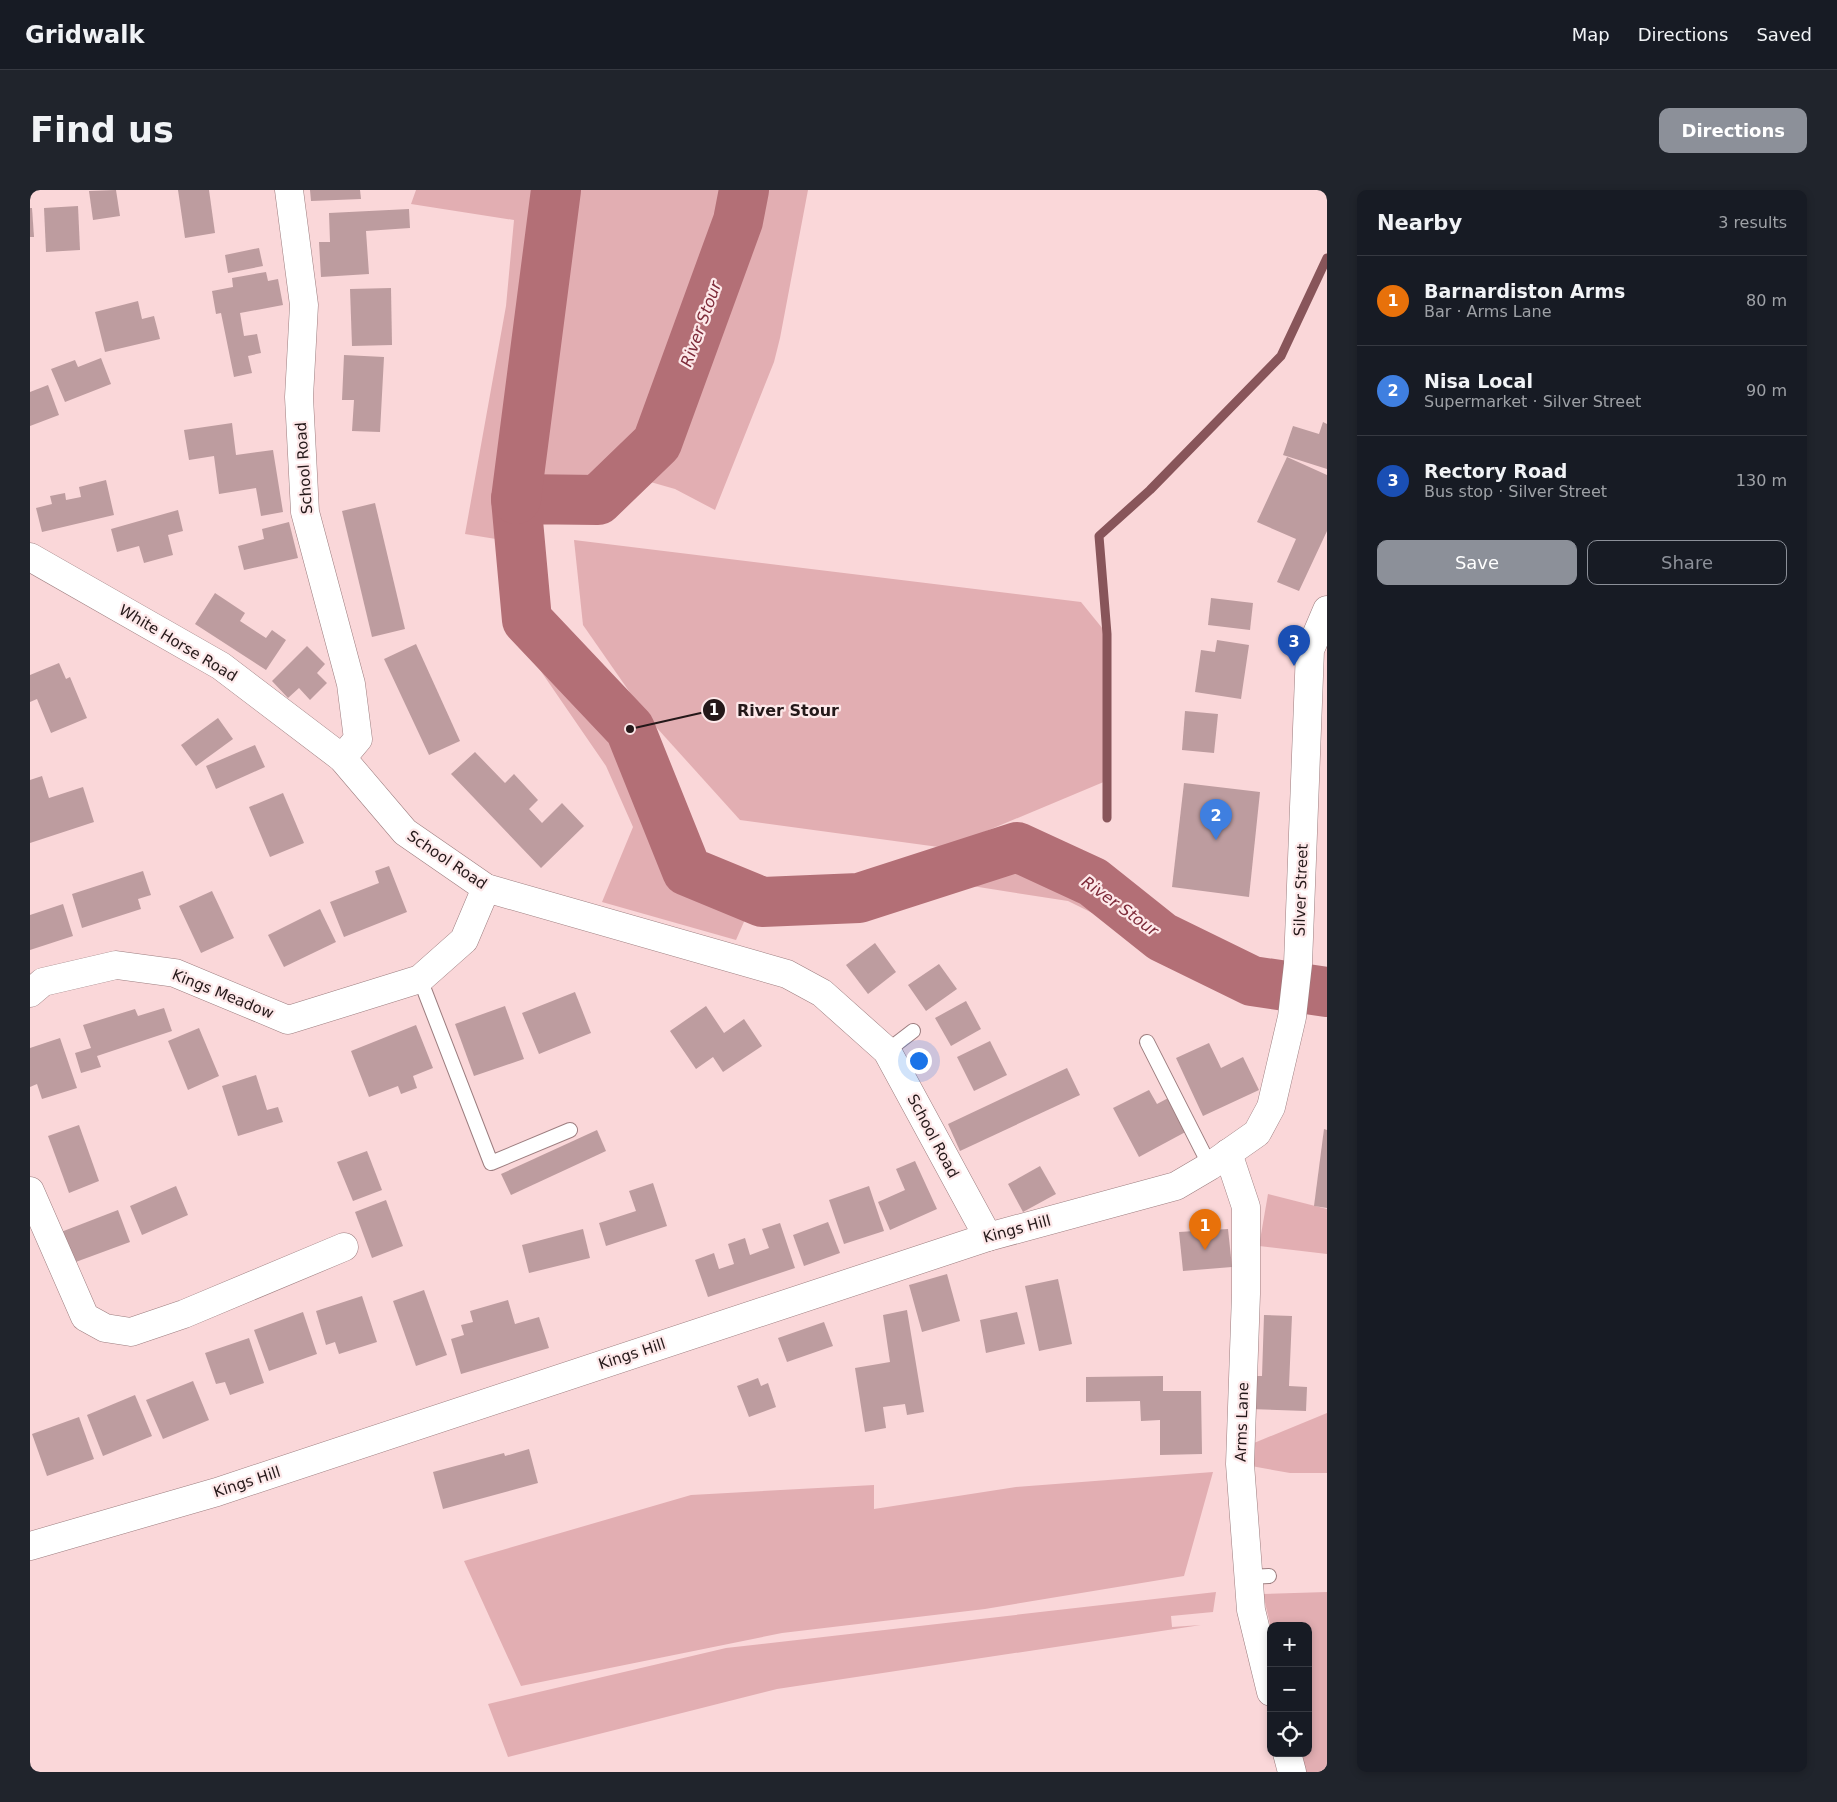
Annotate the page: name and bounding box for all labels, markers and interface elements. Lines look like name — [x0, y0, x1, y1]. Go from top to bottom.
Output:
text: Gridwalk — [25, 21, 145, 49]
text: Map — [1572, 24, 1610, 45]
text: Directions — [1638, 24, 1728, 45]
text: Saved — [1756, 24, 1812, 45]
button: Directions — [1659, 108, 1807, 153]
text: Find us — [30, 110, 174, 150]
text: Nearby — [1377, 211, 1462, 235]
text: 3 results — [1718, 213, 1787, 232]
water label: River Stour — [677, 277, 726, 369]
text: Barnardiston Arms — [1424, 280, 1625, 302]
text: 1 — [1387, 291, 1399, 310]
text: 80 m — [1746, 291, 1787, 310]
text: Bar · Arms Lane — [1424, 302, 1552, 321]
text: Nisa Local — [1424, 370, 1533, 392]
text: 2 — [1387, 381, 1399, 400]
text: 90 m — [1746, 381, 1787, 400]
text: Supermarket · Silver Street — [1424, 392, 1641, 411]
street label: School Road — [292, 421, 316, 515]
text: Rectory Road — [1424, 460, 1567, 482]
text: 3 — [1387, 471, 1399, 490]
text: 130 m — [1736, 471, 1787, 490]
text: Bus stop · Silver Street — [1424, 482, 1607, 501]
button: Save — [1377, 540, 1577, 585]
button: Share — [1587, 540, 1787, 585]
street label: White Horse Road — [116, 601, 240, 685]
pin: 3 — [1278, 625, 1310, 666]
callout: River Stour — [702, 695, 849, 726]
text: 1 — [709, 701, 719, 719]
text: River Stour — [737, 701, 839, 720]
pin: 2 — [1200, 799, 1232, 840]
street label: School Road — [404, 827, 490, 893]
street label: Silver Street — [1290, 843, 1312, 937]
water label: River Stour — [1078, 872, 1163, 941]
street label: Kings Meadow — [170, 965, 276, 1023]
your location — [906, 1048, 932, 1074]
street label: School Road — [903, 1091, 963, 1181]
pin: 1 — [1189, 1209, 1221, 1250]
street label: Kings Hill — [981, 1211, 1053, 1247]
street label: Kings Hill — [596, 1335, 668, 1373]
street label: Arms Lane — [1232, 1382, 1252, 1462]
street label: Kings Hill — [211, 1463, 283, 1501]
map controls — [1267, 1622, 1312, 1757]
button: + — [1267, 1622, 1312, 1667]
button: − — [1267, 1667, 1312, 1712]
button: locate — [1267, 1712, 1312, 1757]

